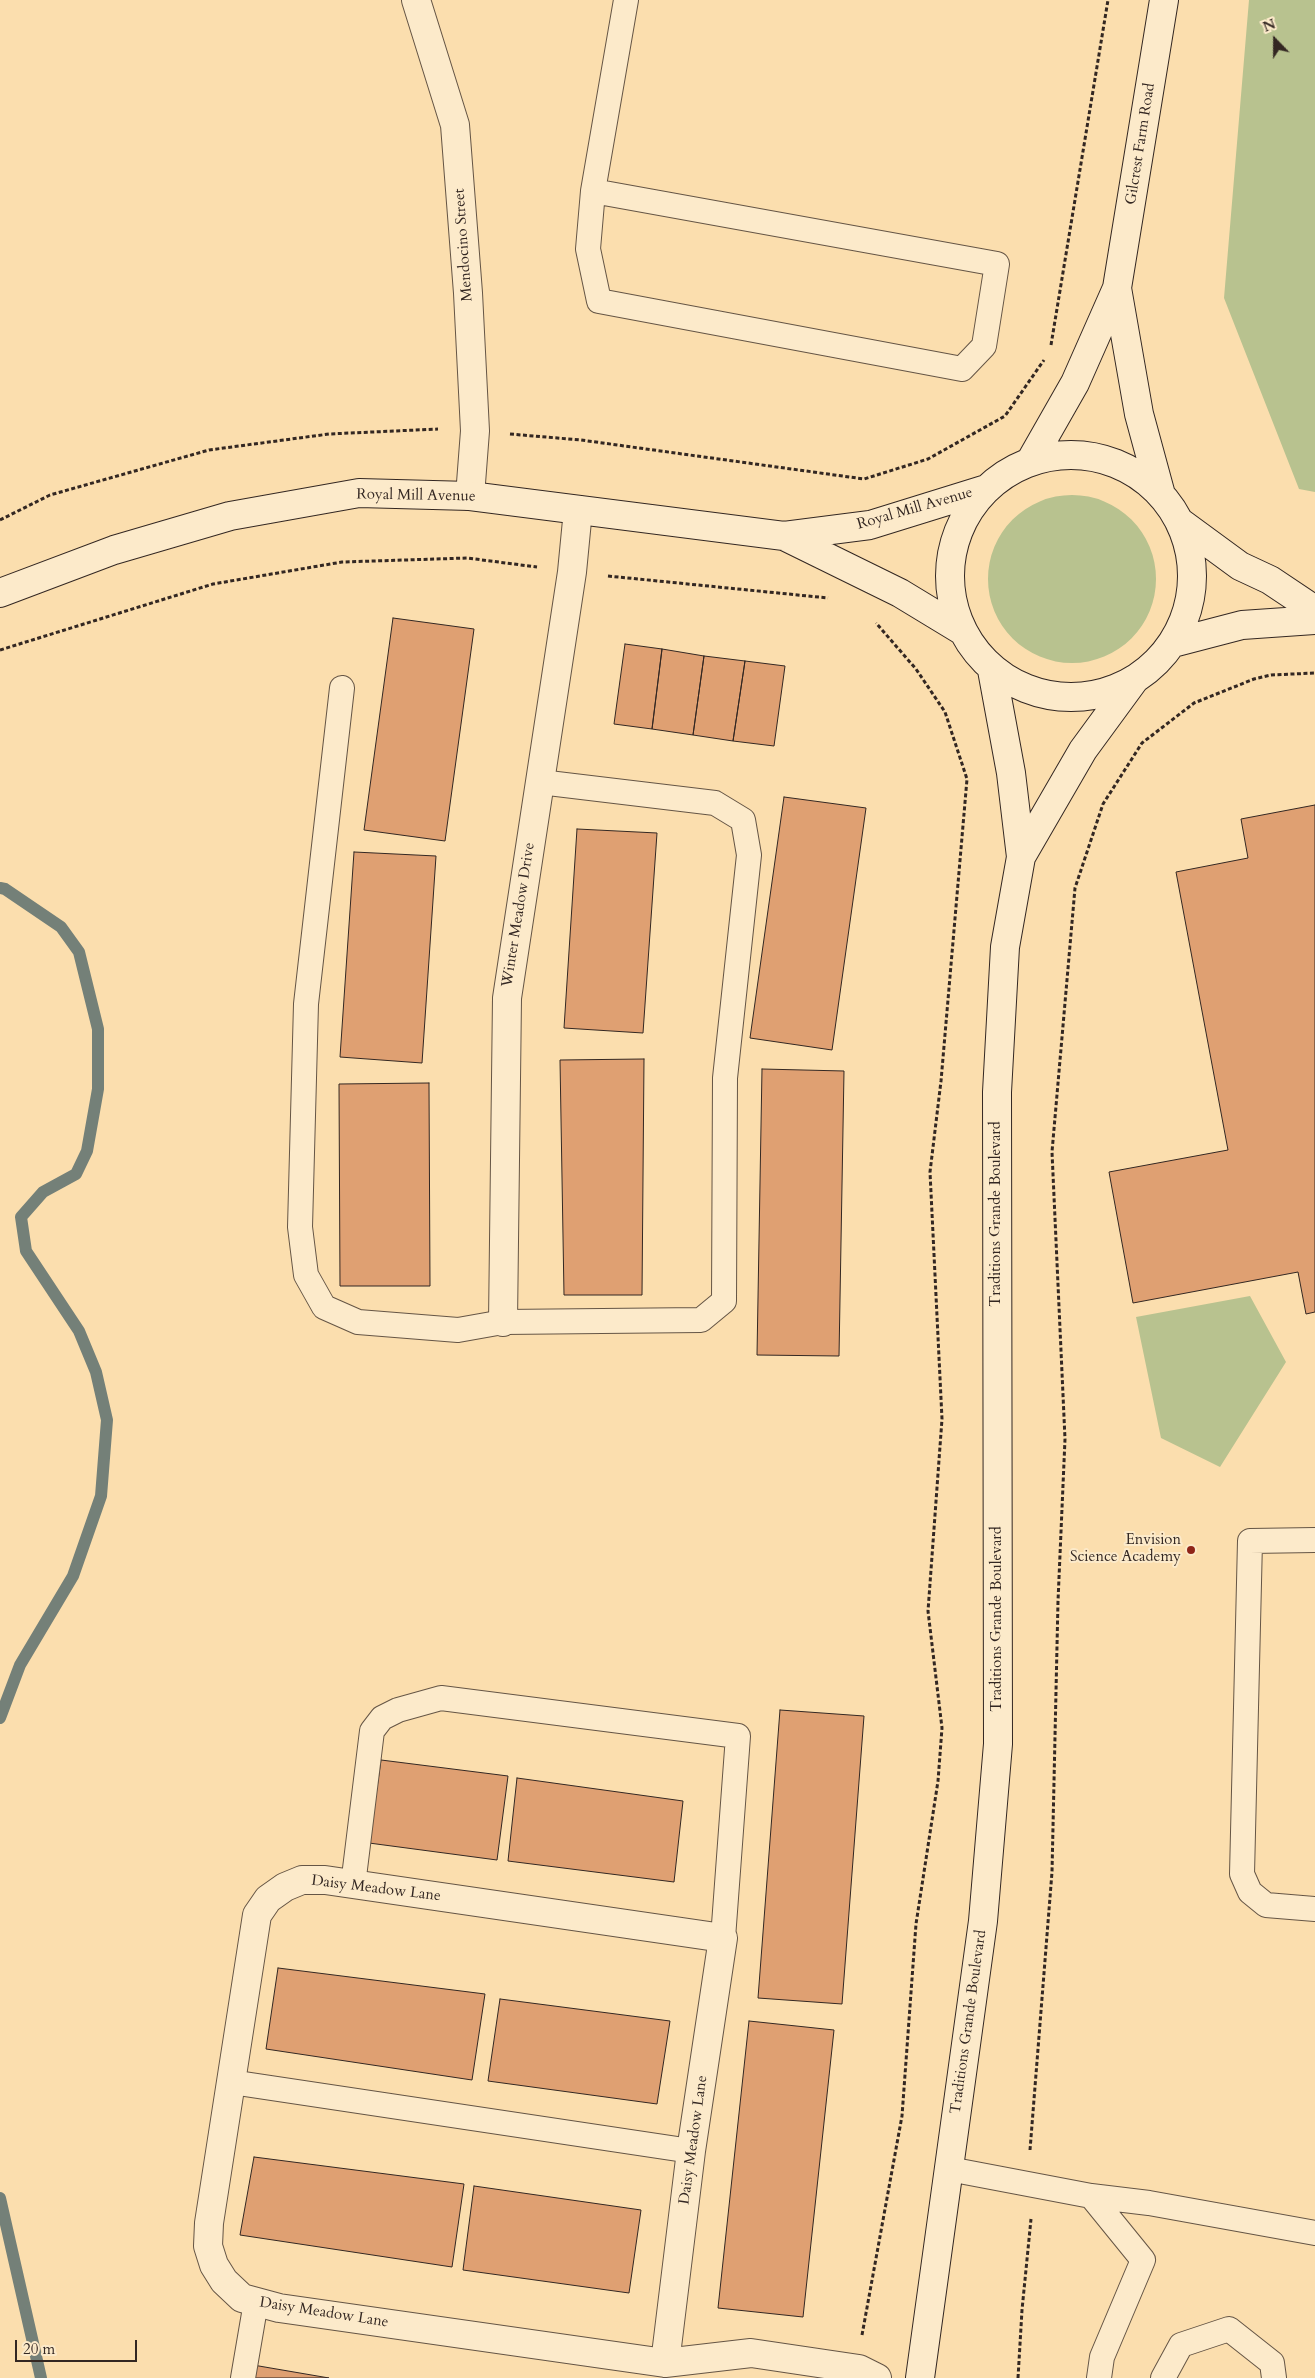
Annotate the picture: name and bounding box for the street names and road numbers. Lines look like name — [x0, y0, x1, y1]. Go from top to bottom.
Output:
street label: Gilcrest Farm Road — [1122, 82, 1160, 206]
street label: Mendocino Street — [451, 188, 477, 302]
street label: Royal Mill Avenue — [855, 484, 975, 534]
street label: Royal Mill Avenue — [356, 486, 476, 506]
street label: Winter Meadow Drive — [499, 841, 539, 989]
street label: Traditions Grande Boulevard — [988, 1121, 1006, 1307]
street label: Traditions Grande Boulevard — [989, 1526, 1007, 1712]
street label: Daisy Meadow Lane — [310, 1872, 442, 1906]
street label: Traditions Grande Boulevard — [947, 1929, 991, 2115]
street label: Daisy Meadow Lane — [676, 2074, 712, 2206]
street label: Daisy Meadow Lane — [258, 2294, 390, 2332]

